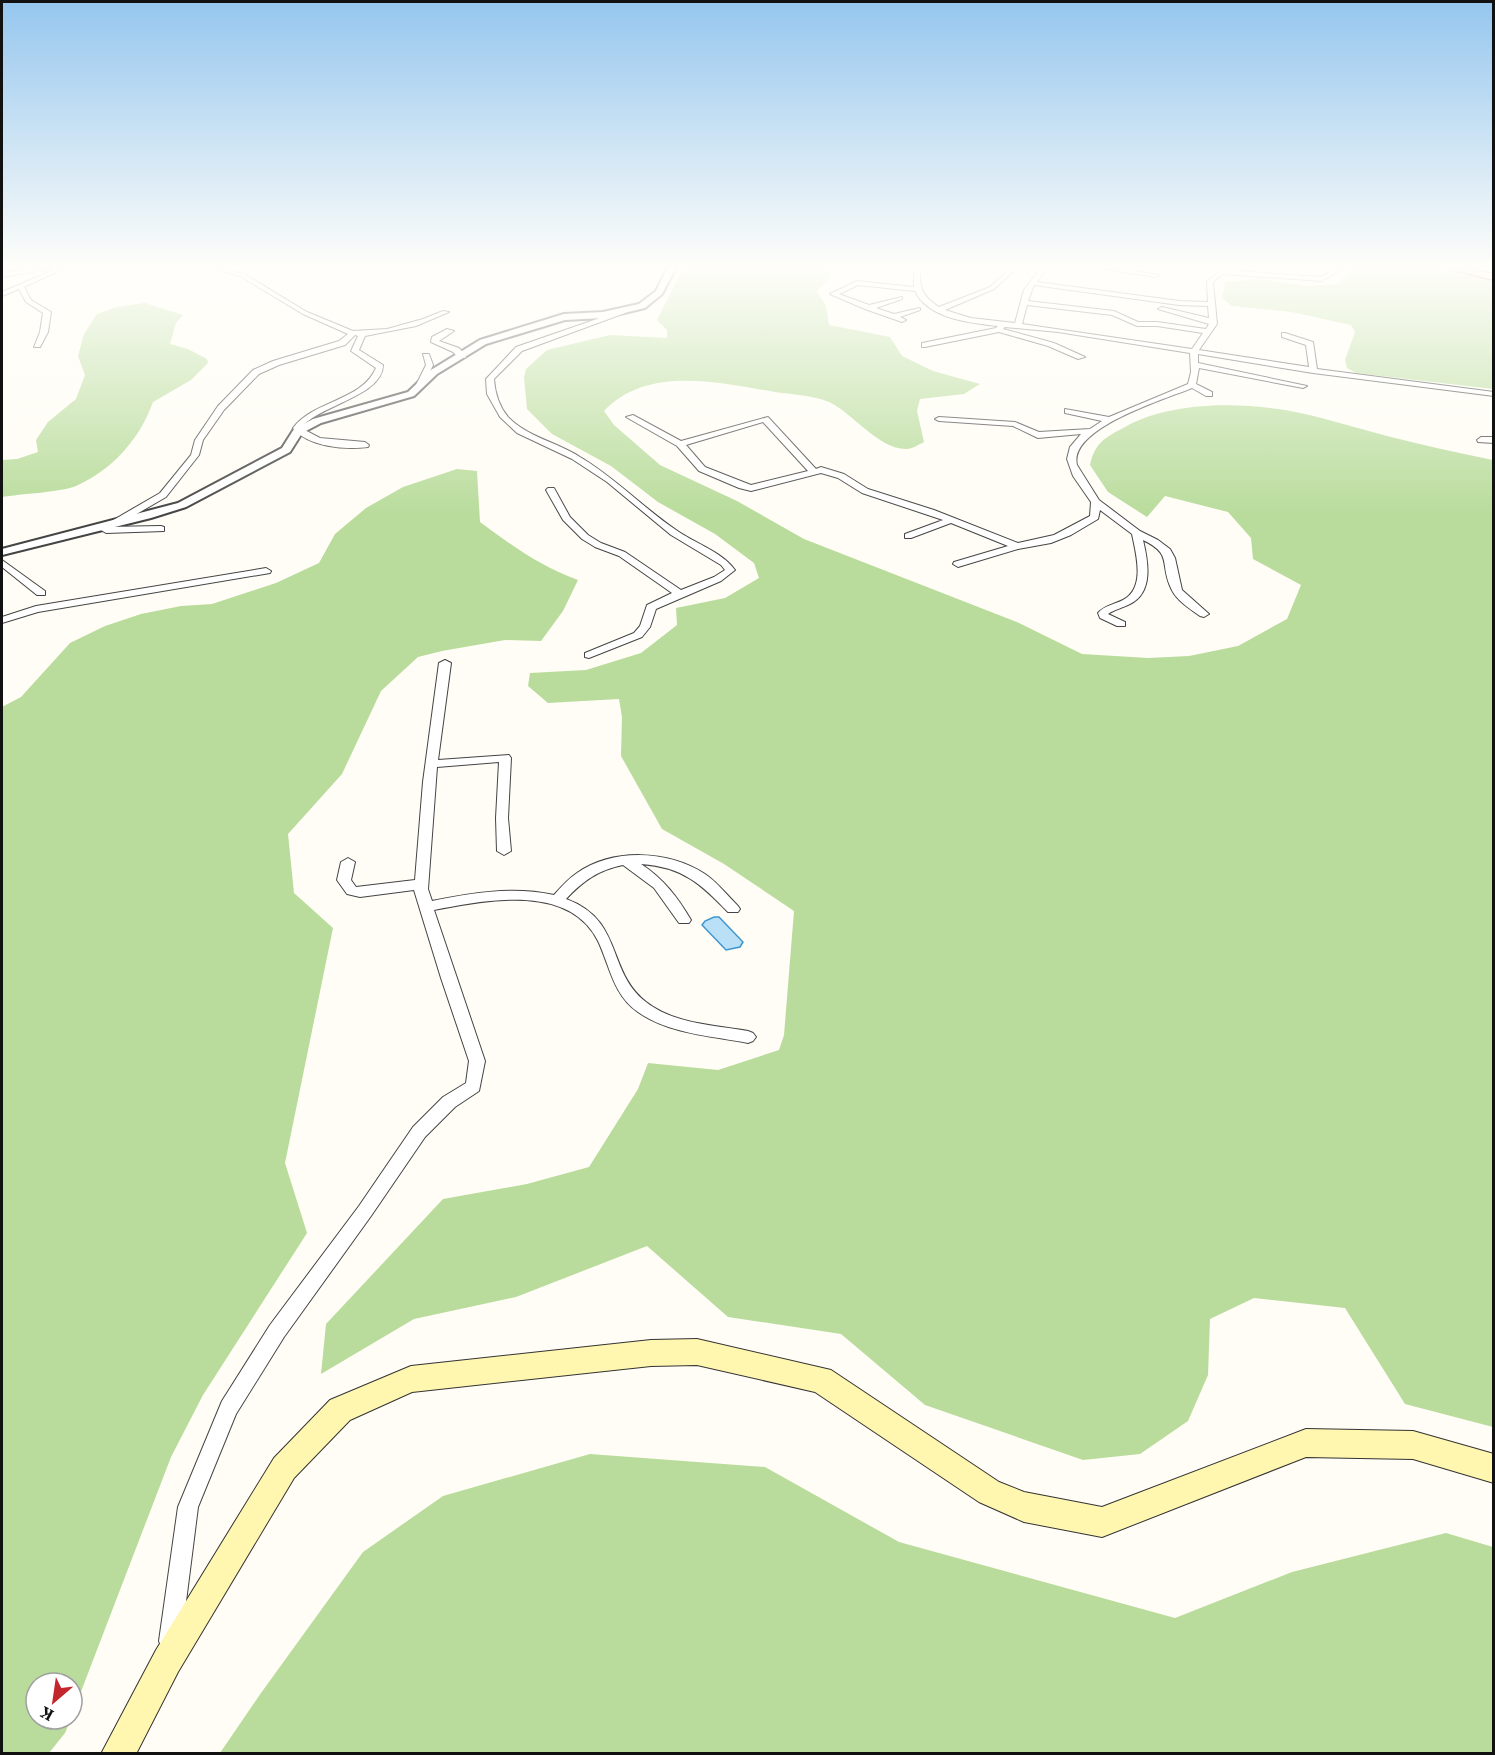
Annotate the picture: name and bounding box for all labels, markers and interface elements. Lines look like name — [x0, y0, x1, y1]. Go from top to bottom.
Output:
north arrow — [24, 1671, 84, 1731]
text: K — [36, 1702, 57, 1726]

